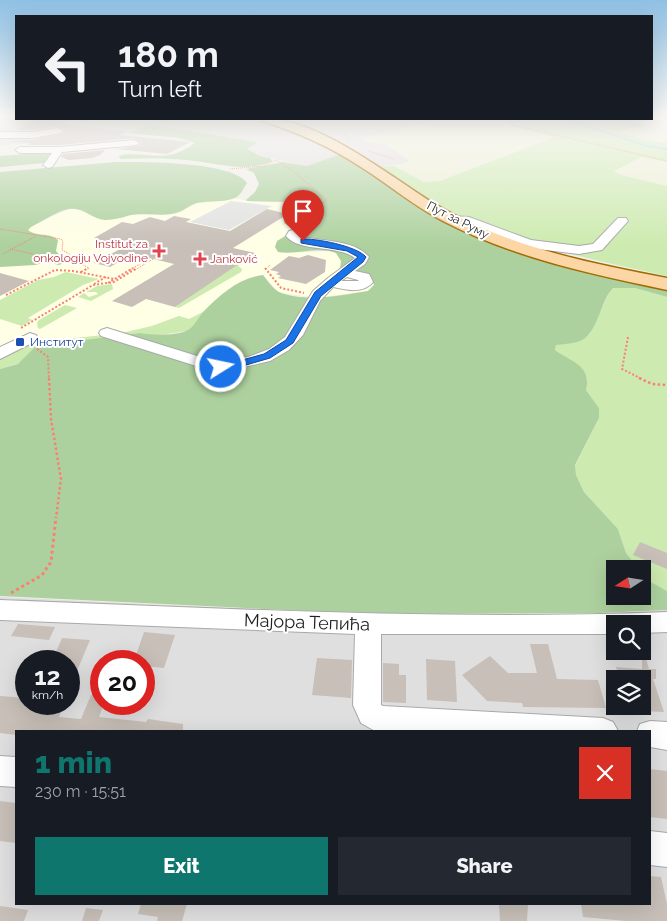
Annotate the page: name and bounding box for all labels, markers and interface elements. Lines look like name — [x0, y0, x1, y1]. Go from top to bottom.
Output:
text: 180 m — [118, 34, 219, 75]
icon: left — [35, 35, 100, 100]
text: Turn left — [118, 76, 202, 102]
pin — [282, 190, 324, 241]
icon: arrive — [289, 197, 317, 225]
street label: Пут за Руму — [425, 198, 492, 242]
place label: Institut za onkologiju Vojvodine — [33, 237, 148, 265]
marker: Institut za onkologiju Vojvodine — [152, 244, 166, 258]
place label: Janković — [210, 252, 258, 266]
marker: Janković — [194, 253, 206, 265]
place label: Институт — [30, 335, 84, 349]
marker: Институт — [14, 336, 26, 348]
position arrow — [194, 340, 246, 392]
north arrow — [606, 560, 651, 605]
map controls — [606, 560, 651, 715]
street label: Мајора Тепића — [244, 609, 370, 635]
button: search — [606, 615, 651, 660]
speed limit sign: 20 — [90, 650, 155, 715]
text: 12 — [34, 661, 61, 691]
button: layers — [606, 670, 651, 715]
text: km/h — [32, 688, 63, 702]
text: 1 min — [35, 745, 112, 780]
button: close — [579, 747, 631, 799]
text: 230 m · 15:51 — [35, 782, 126, 801]
button: Exit — [35, 837, 328, 895]
button: Share — [338, 837, 631, 895]

